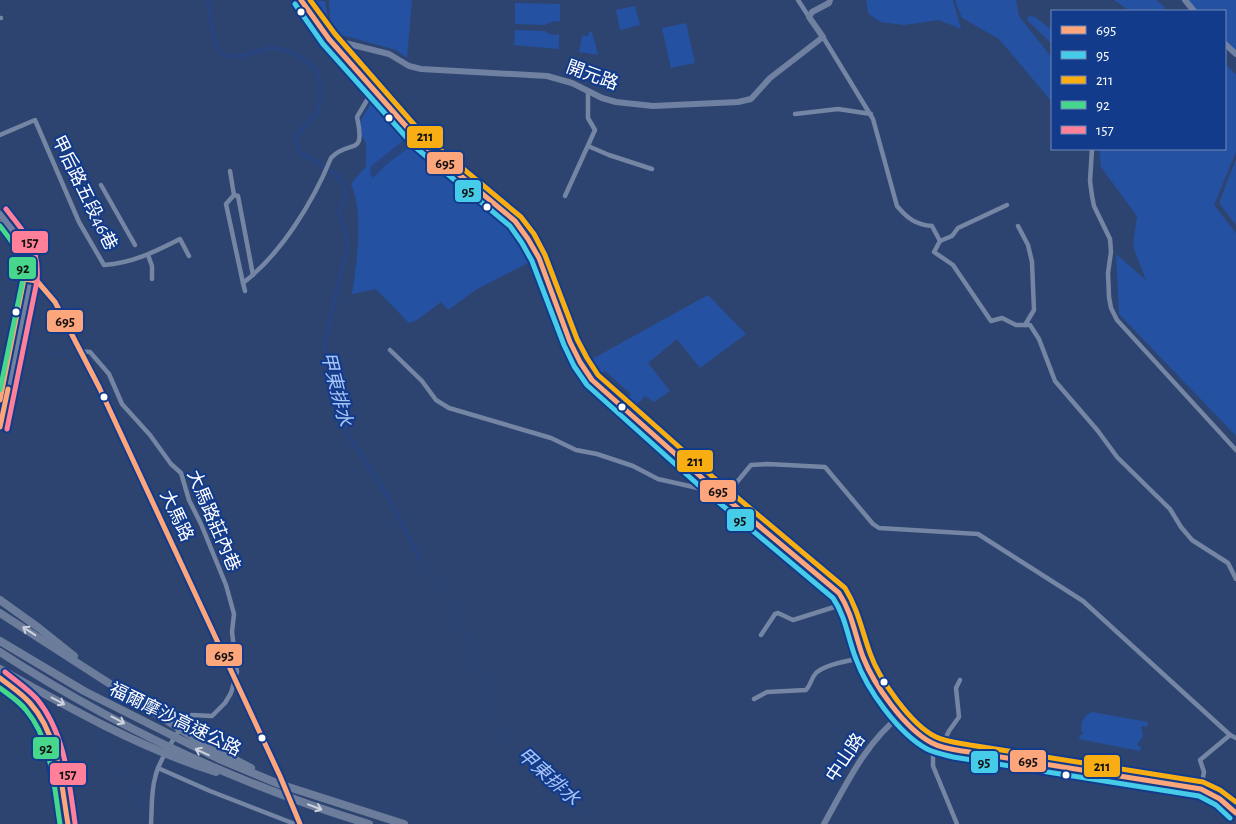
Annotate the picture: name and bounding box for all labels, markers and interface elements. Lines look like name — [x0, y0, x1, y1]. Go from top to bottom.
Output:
unlabelled marker — [296, 7, 306, 17]
legend — [1051, 10, 1226, 150]
text: 695 — [1096, 23, 1116, 38]
text: 95 — [1096, 48, 1109, 63]
street label: 開元路 — [564, 56, 621, 94]
text: 211 — [1096, 73, 1113, 88]
text: 92 — [1096, 98, 1110, 113]
unlabelled marker — [384, 113, 394, 123]
text: 157 — [1096, 123, 1114, 138]
line badge: 211 — [406, 125, 444, 149]
text: 211 — [417, 130, 433, 144]
street label: 甲后路五段46巷 — [48, 132, 121, 253]
line badge: 695 — [426, 151, 464, 175]
text: 695 — [435, 157, 455, 171]
line badge: 95 — [454, 179, 482, 203]
text: 95 — [462, 185, 474, 199]
unlabelled marker — [482, 202, 492, 212]
line badge: 157 — [11, 230, 49, 254]
text: 157 — [21, 236, 39, 250]
line badge: 92 — [8, 256, 37, 280]
text: 92 — [16, 262, 30, 276]
unlabelled marker — [11, 307, 21, 317]
line badge: 695 — [46, 309, 84, 333]
text: 695 — [55, 315, 75, 329]
water label: 甲東排水 — [318, 350, 356, 429]
unlabelled marker — [99, 392, 109, 402]
unlabelled marker — [617, 402, 627, 412]
line badge: 211 — [676, 449, 714, 473]
text: 211 — [687, 455, 703, 469]
street label: 大馬路莊內巷 — [184, 467, 244, 574]
line badge: 695 — [699, 479, 737, 503]
text: 695 — [708, 485, 728, 499]
street label: 大馬路 — [156, 487, 197, 544]
line badge: 95 — [726, 508, 755, 532]
text: 95 — [734, 514, 746, 528]
one-way arrow — [22, 626, 36, 636]
line badge: 695 — [205, 643, 243, 667]
text: 695 — [214, 649, 234, 663]
unlabelled marker — [879, 677, 889, 687]
street label: 福爾摩沙高速公路 — [106, 679, 245, 760]
one-way arrow — [50, 696, 65, 706]
one-way arrow — [110, 716, 125, 725]
street label: 中山路 — [822, 729, 869, 785]
unlabelled marker — [257, 733, 267, 743]
line badge: 92 — [32, 736, 60, 760]
text: 92 — [39, 742, 53, 756]
water label: 甲東排水 — [513, 744, 584, 810]
one-way arrow — [195, 746, 210, 756]
line badge: 695 — [1009, 749, 1047, 773]
line badge: 95 — [970, 750, 999, 774]
line badge: 211 — [1083, 754, 1121, 778]
text: 695 — [1018, 755, 1038, 769]
text: 95 — [978, 756, 990, 770]
text: 211 — [1094, 760, 1110, 774]
line badge: 157 — [49, 762, 87, 786]
text: 157 — [59, 768, 77, 782]
unlabelled marker — [1061, 770, 1071, 780]
one-way arrow — [307, 803, 322, 812]

